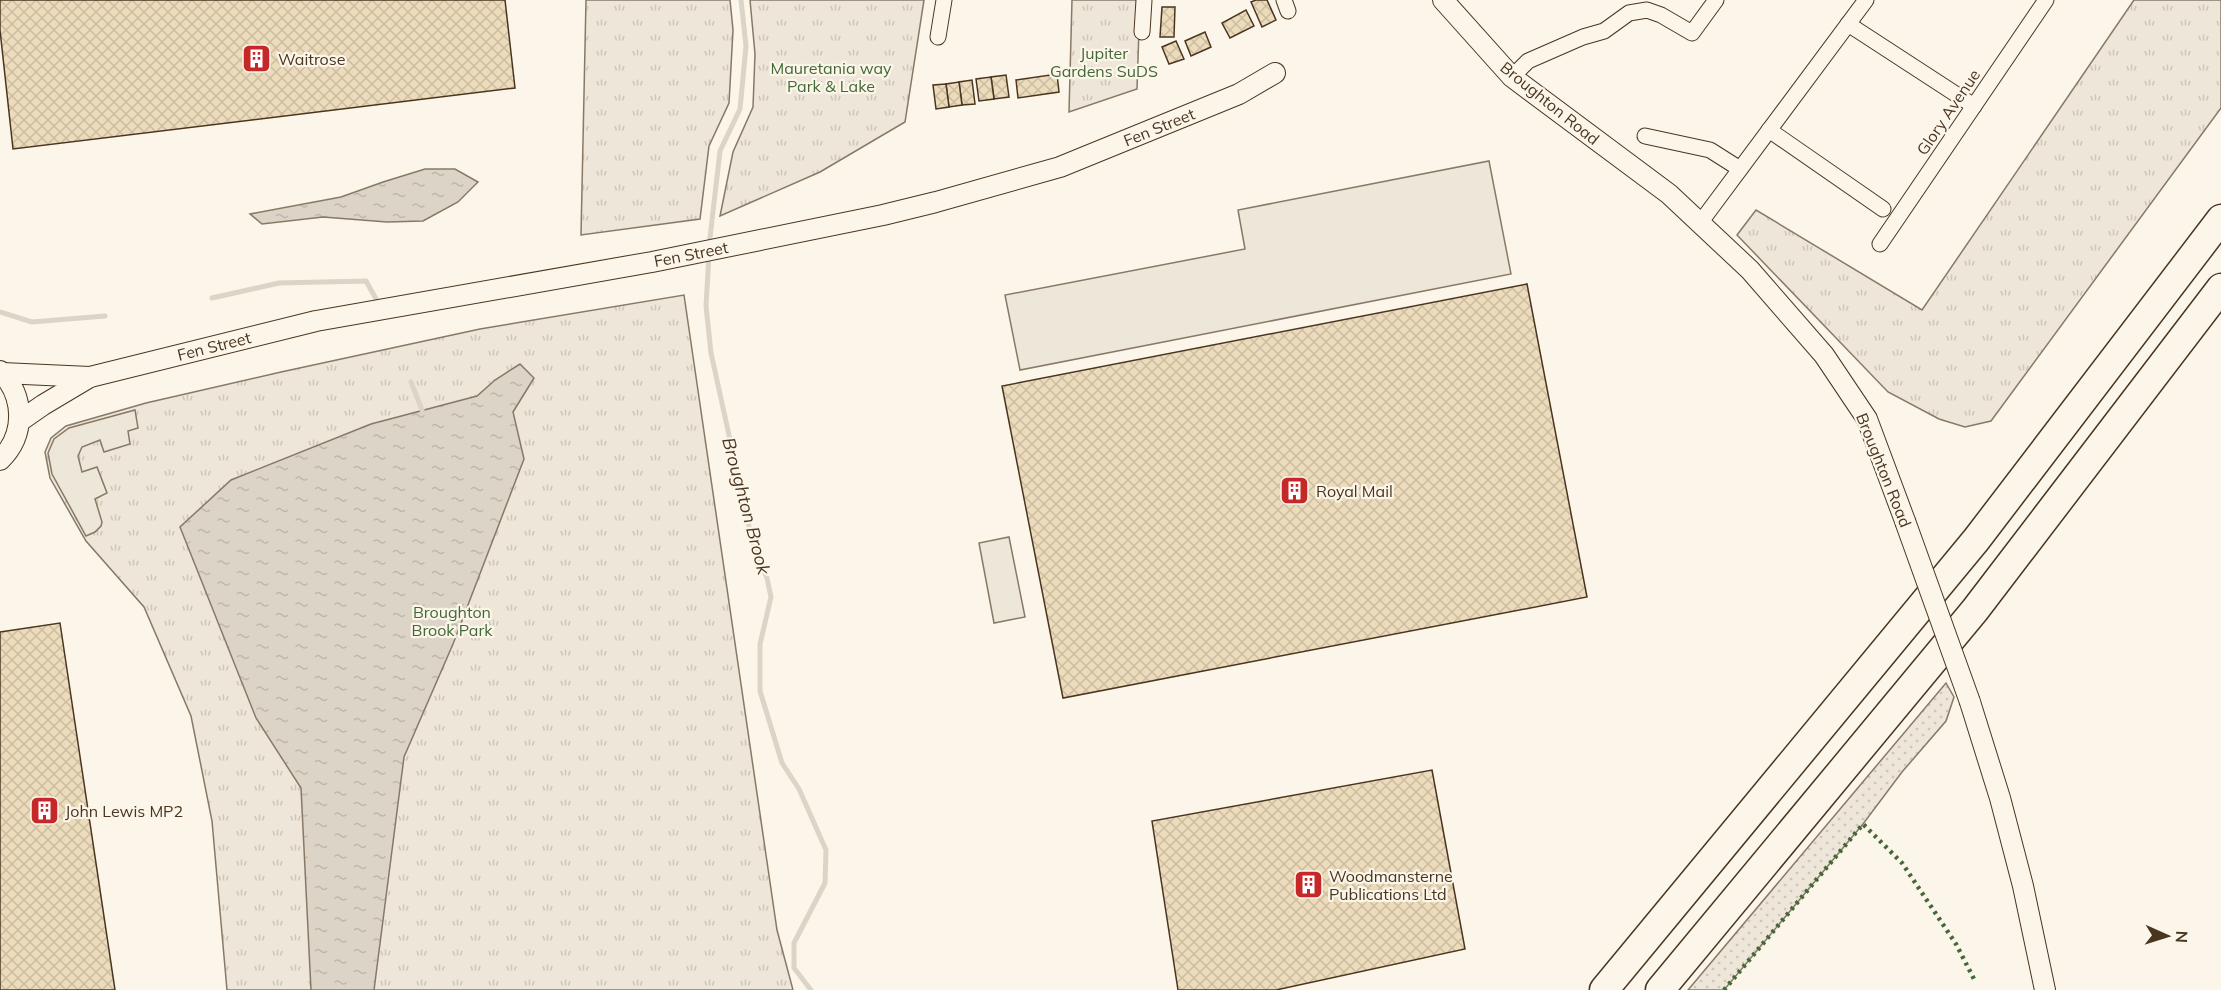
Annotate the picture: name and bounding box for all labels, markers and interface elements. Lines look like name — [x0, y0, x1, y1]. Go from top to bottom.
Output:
building icon: Waitrose — [241, 43, 273, 75]
park label: Jupiter Gardens SuDS — [1050, 43, 1158, 81]
place label: Waitrose — [278, 49, 345, 69]
street label: Broughton Road — [1497, 57, 1603, 149]
park label: Mauretania way Park & Lake — [771, 58, 892, 96]
street label: Glory Avenue — [1912, 65, 1984, 159]
street label: Fen Street — [1120, 103, 1198, 150]
street label: Fen Street — [652, 237, 730, 271]
street label: Fen Street — [175, 327, 253, 365]
street label: Broughton Road — [1852, 410, 1916, 530]
water label: Broughton Brook — [717, 435, 776, 578]
building icon: Royal Mail — [1279, 475, 1311, 507]
place label: Royal Mail — [1316, 481, 1393, 501]
park label: Broughton Brook Park — [412, 602, 493, 640]
building icon: John Lewis MP2 — [28, 795, 60, 827]
place label: John Lewis MP2 — [65, 801, 183, 821]
place label: Woodmansterne Publications Ltd — [1329, 866, 1453, 904]
building icon: Woodmansterne Publications Ltd — [1292, 869, 1324, 901]
north arrow — [2137, 906, 2197, 966]
text: N — [2172, 930, 2192, 943]

